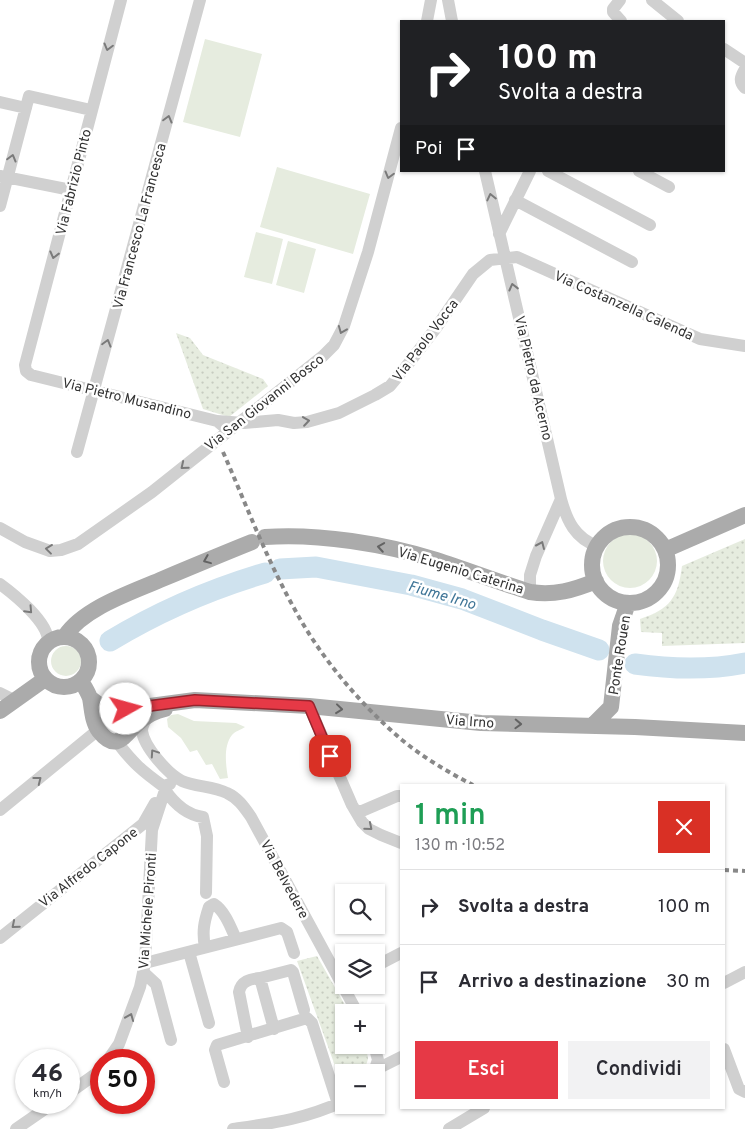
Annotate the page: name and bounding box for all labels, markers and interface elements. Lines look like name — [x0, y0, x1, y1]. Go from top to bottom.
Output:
text: 100 m — [498, 37, 598, 81]
icon: right — [415, 40, 480, 105]
one-way arrow — [103, 43, 114, 52]
text: Svolta a destra — [498, 80, 643, 107]
one-way arrow — [163, 115, 173, 124]
street label: Via Fabrizio Pinto — [53, 127, 96, 237]
icon: arrive — [452, 135, 480, 163]
text: Poi — [415, 137, 442, 161]
street label: Via Francesco La Francesca — [110, 141, 171, 311]
one-way arrow — [6, 154, 17, 163]
one-way arrow — [384, 170, 394, 178]
one-way arrow — [486, 193, 497, 202]
one-way arrow — [49, 251, 60, 260]
street label: Via Costanzella Calenda — [551, 268, 696, 345]
one-way arrow — [508, 283, 519, 292]
street label: Via Paolo Vocca — [390, 296, 463, 385]
street label: Via Pietro da Acerno — [510, 314, 555, 443]
one-way arrow — [337, 325, 348, 334]
one-way arrow — [102, 340, 112, 348]
street label: Via San Giovanni Bosco — [202, 351, 328, 455]
street label: Via Pietro Musandino — [60, 375, 193, 424]
one-way arrow — [301, 417, 310, 427]
one-way arrow — [181, 460, 190, 468]
one-way arrow — [534, 541, 545, 550]
one-way arrow — [376, 542, 385, 552]
one-way arrow — [44, 544, 52, 555]
street label: Via Eugenio Caterina — [396, 544, 526, 599]
one-way arrow — [204, 554, 212, 564]
water label: Fiume Irno — [406, 578, 478, 615]
one-way arrow — [23, 604, 32, 613]
street label: Ponte Rouen — [606, 614, 635, 696]
position arrow — [99, 682, 151, 734]
one-way arrow — [335, 703, 343, 714]
street label: Via Irno — [445, 712, 495, 733]
one-way arrow — [515, 719, 523, 729]
pin — [309, 735, 351, 777]
icon: arrive — [316, 742, 344, 770]
one-way arrow — [151, 749, 160, 758]
one-way arrow — [32, 777, 41, 785]
text: 1 min — [415, 798, 486, 835]
button: close — [658, 801, 710, 853]
one-way arrow — [363, 821, 372, 830]
street label: Via Alfredo Capone — [36, 824, 142, 912]
text: 130 m · 10:52 — [415, 836, 505, 856]
street label: Via Belvedere — [256, 837, 312, 922]
street label: Via Michele Pironti — [136, 852, 161, 970]
map controls — [335, 884, 385, 1114]
button: search — [335, 884, 385, 934]
icon: right — [415, 893, 443, 921]
text: Svolta a destra — [458, 895, 589, 919]
text: 100 m — [658, 895, 710, 919]
one-way arrow — [12, 919, 21, 928]
button: layers — [335, 944, 385, 994]
icon: arrive — [415, 968, 443, 996]
text: Arrivo a destinazione — [458, 970, 647, 994]
text: 30 m — [666, 970, 710, 994]
button: + — [335, 1004, 385, 1054]
one-way arrow — [123, 1013, 134, 1022]
button: Esci — [415, 1041, 558, 1099]
button: Condividi — [568, 1041, 710, 1099]
speed limit sign: 50 — [90, 1049, 155, 1114]
text: 46 — [32, 1059, 63, 1091]
button: − — [335, 1064, 385, 1114]
text: km/h — [33, 1086, 62, 1102]

